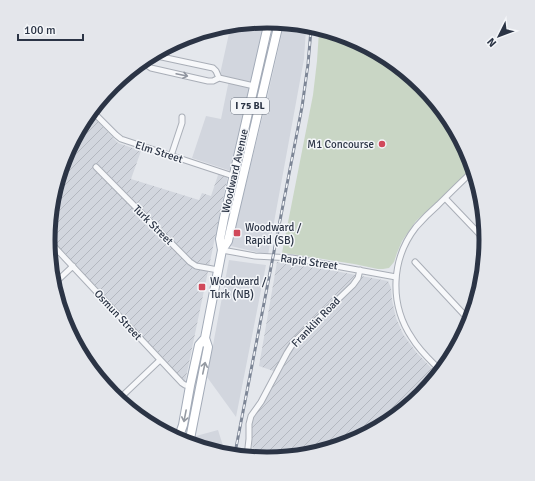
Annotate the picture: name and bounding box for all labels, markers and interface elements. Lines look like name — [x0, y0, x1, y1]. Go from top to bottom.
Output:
scale bar — [18, 16, 83, 42]
north arrow — [479, 16, 519, 56]
text: 100 m — [24, 23, 56, 38]
text: N — [485, 35, 499, 50]
one-way arrow — [175, 71, 188, 79]
road number: I 75 BL — [231, 98, 269, 114]
street label: Woodward Avenue — [219, 128, 251, 214]
street label: Elm Street — [134, 138, 185, 166]
place label: M1 Concourse — [307, 138, 374, 151]
marker: M1 Concourse — [377, 139, 387, 149]
street label: Turk Street — [130, 202, 176, 248]
place label: Woodward / Rapid (SB) — [245, 221, 302, 247]
marker: Woodward / Rapid (SB) — [232, 228, 242, 238]
street label: Rapid Street — [279, 252, 339, 272]
place label: Woodward / Turk (NB) — [210, 275, 267, 301]
marker: Woodward / Turk (NB) — [197, 282, 207, 292]
street label: Osmun Street — [91, 287, 145, 343]
street label: Franklin Road — [289, 294, 343, 350]
one-way arrow — [200, 361, 208, 374]
one-way arrow — [181, 409, 189, 422]

